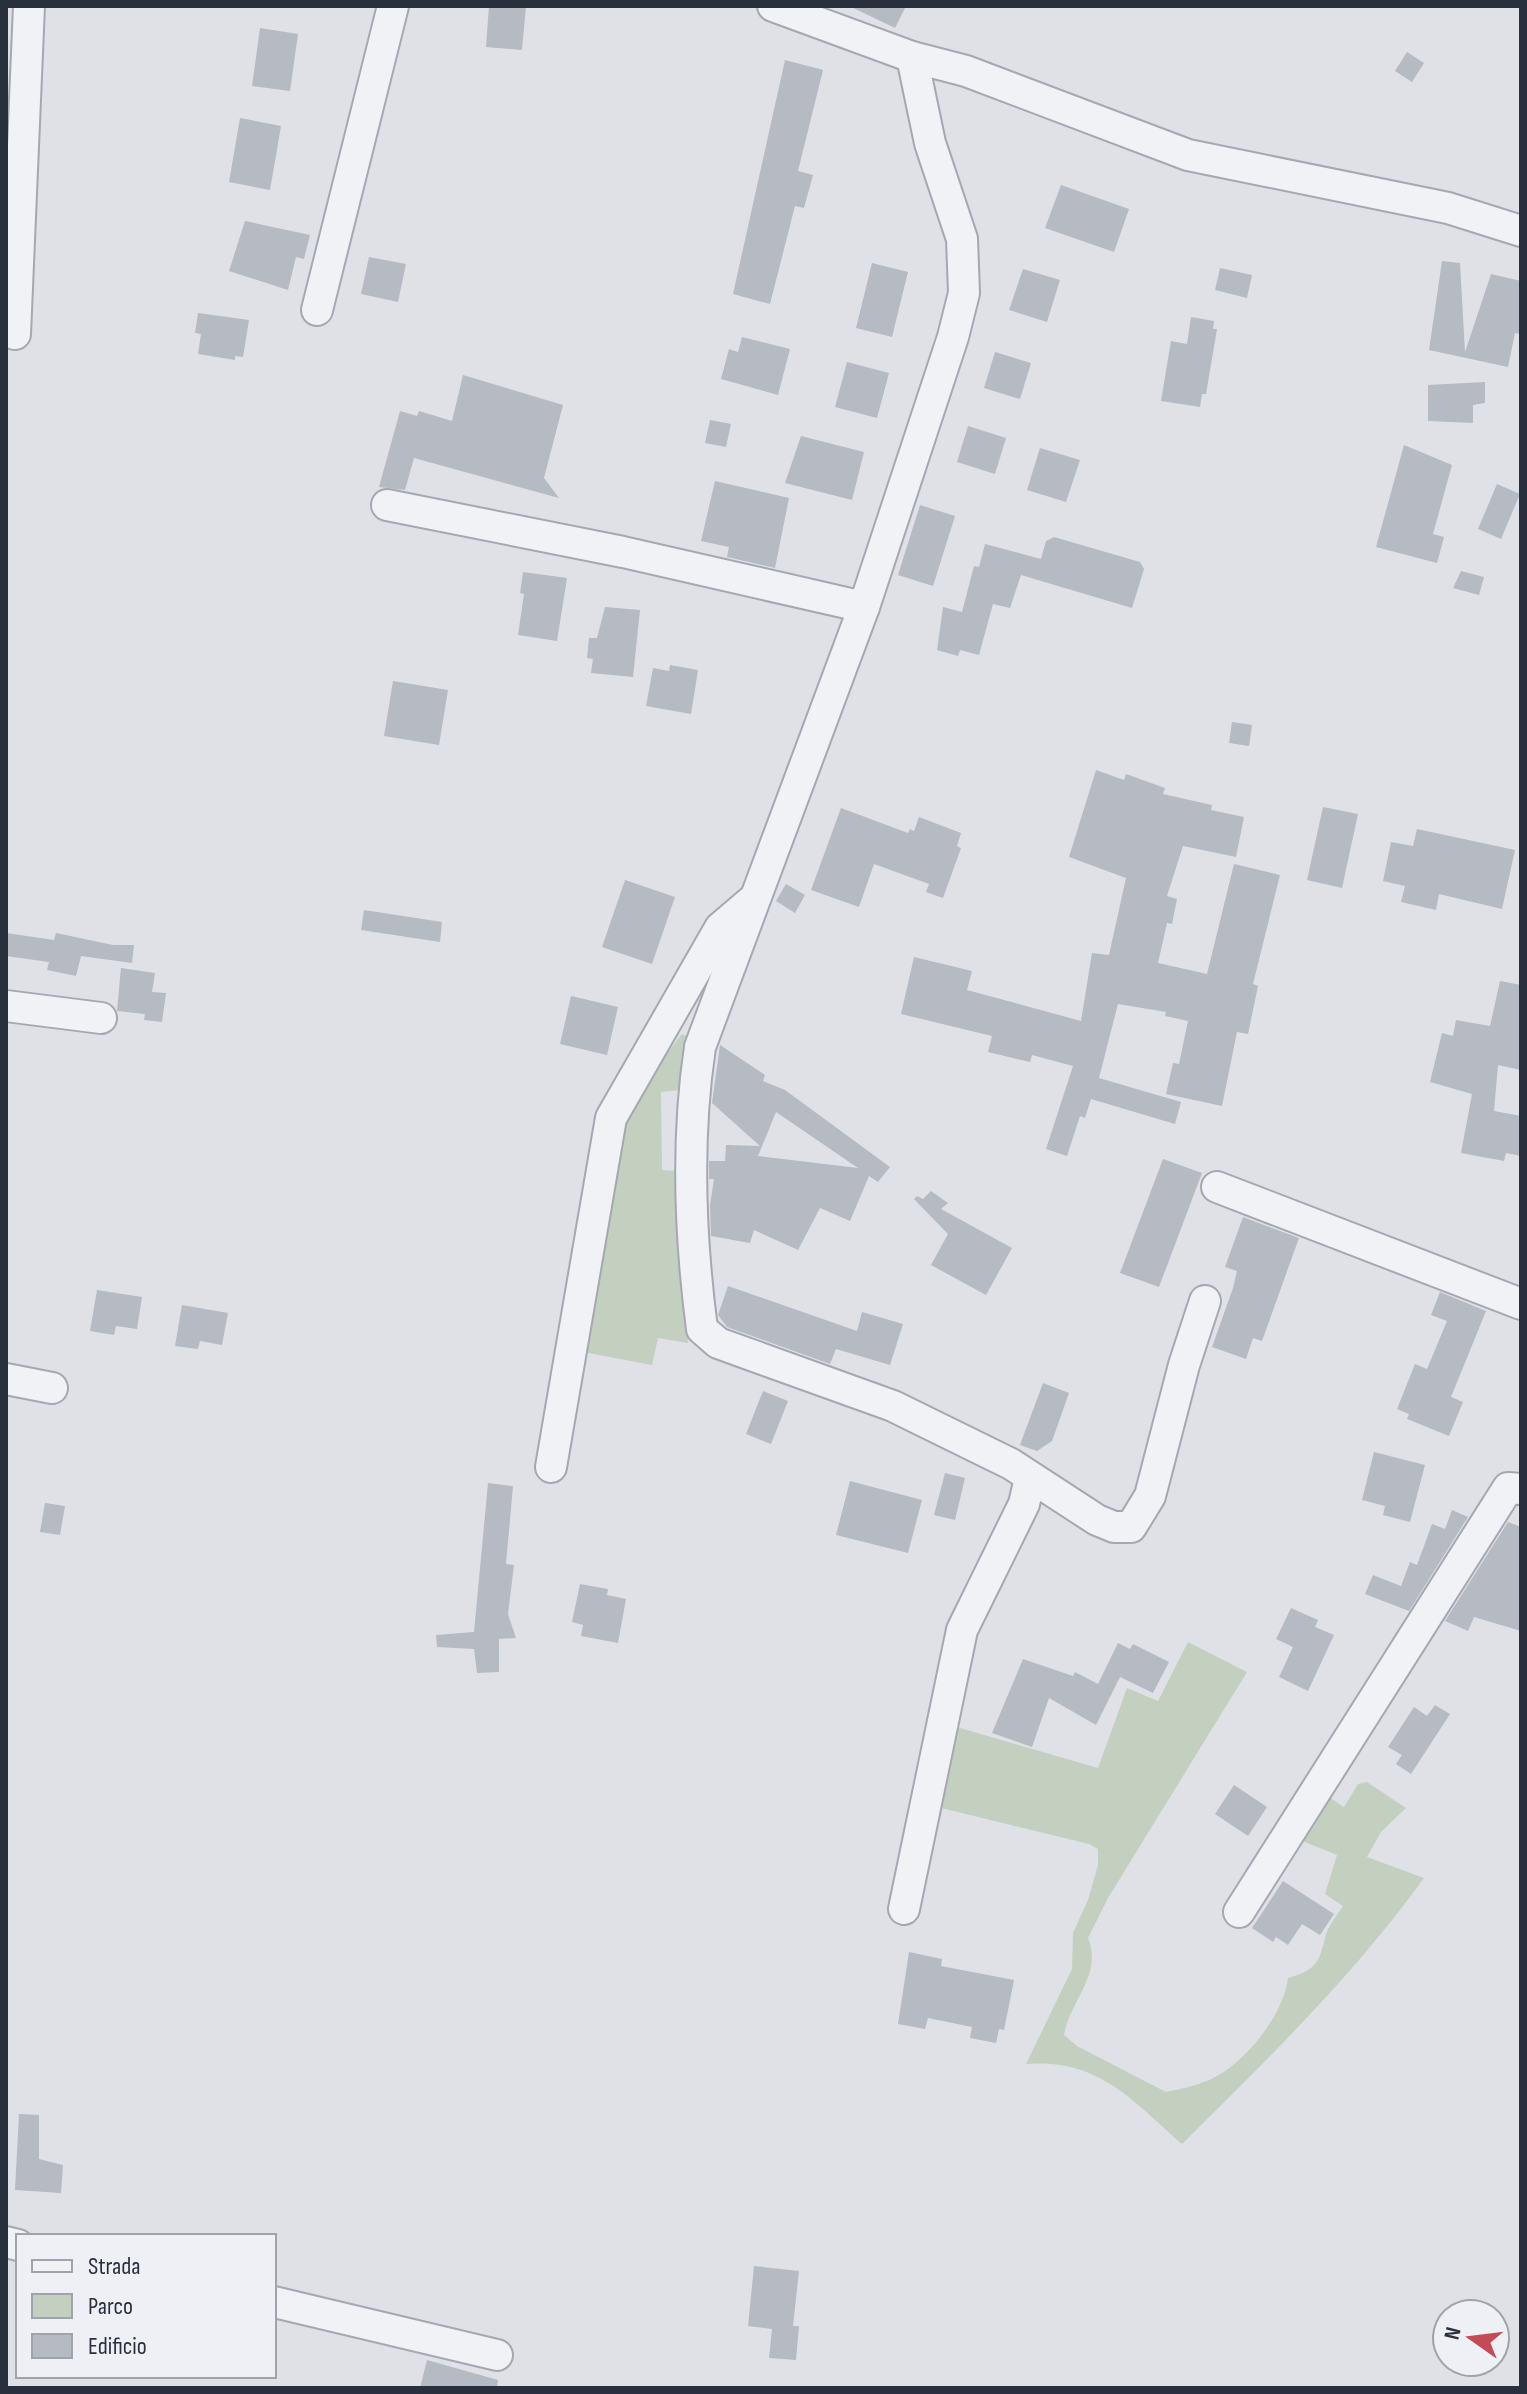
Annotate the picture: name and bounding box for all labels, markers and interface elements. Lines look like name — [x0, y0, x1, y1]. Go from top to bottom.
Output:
legend — [16, 2234, 276, 2378]
text: Strada — [88, 2252, 141, 2281]
text: Parco — [88, 2292, 133, 2321]
north arrow — [1431, 2298, 1511, 2378]
text: N — [1439, 2325, 1468, 2342]
text: Edificio — [88, 2332, 147, 2361]

